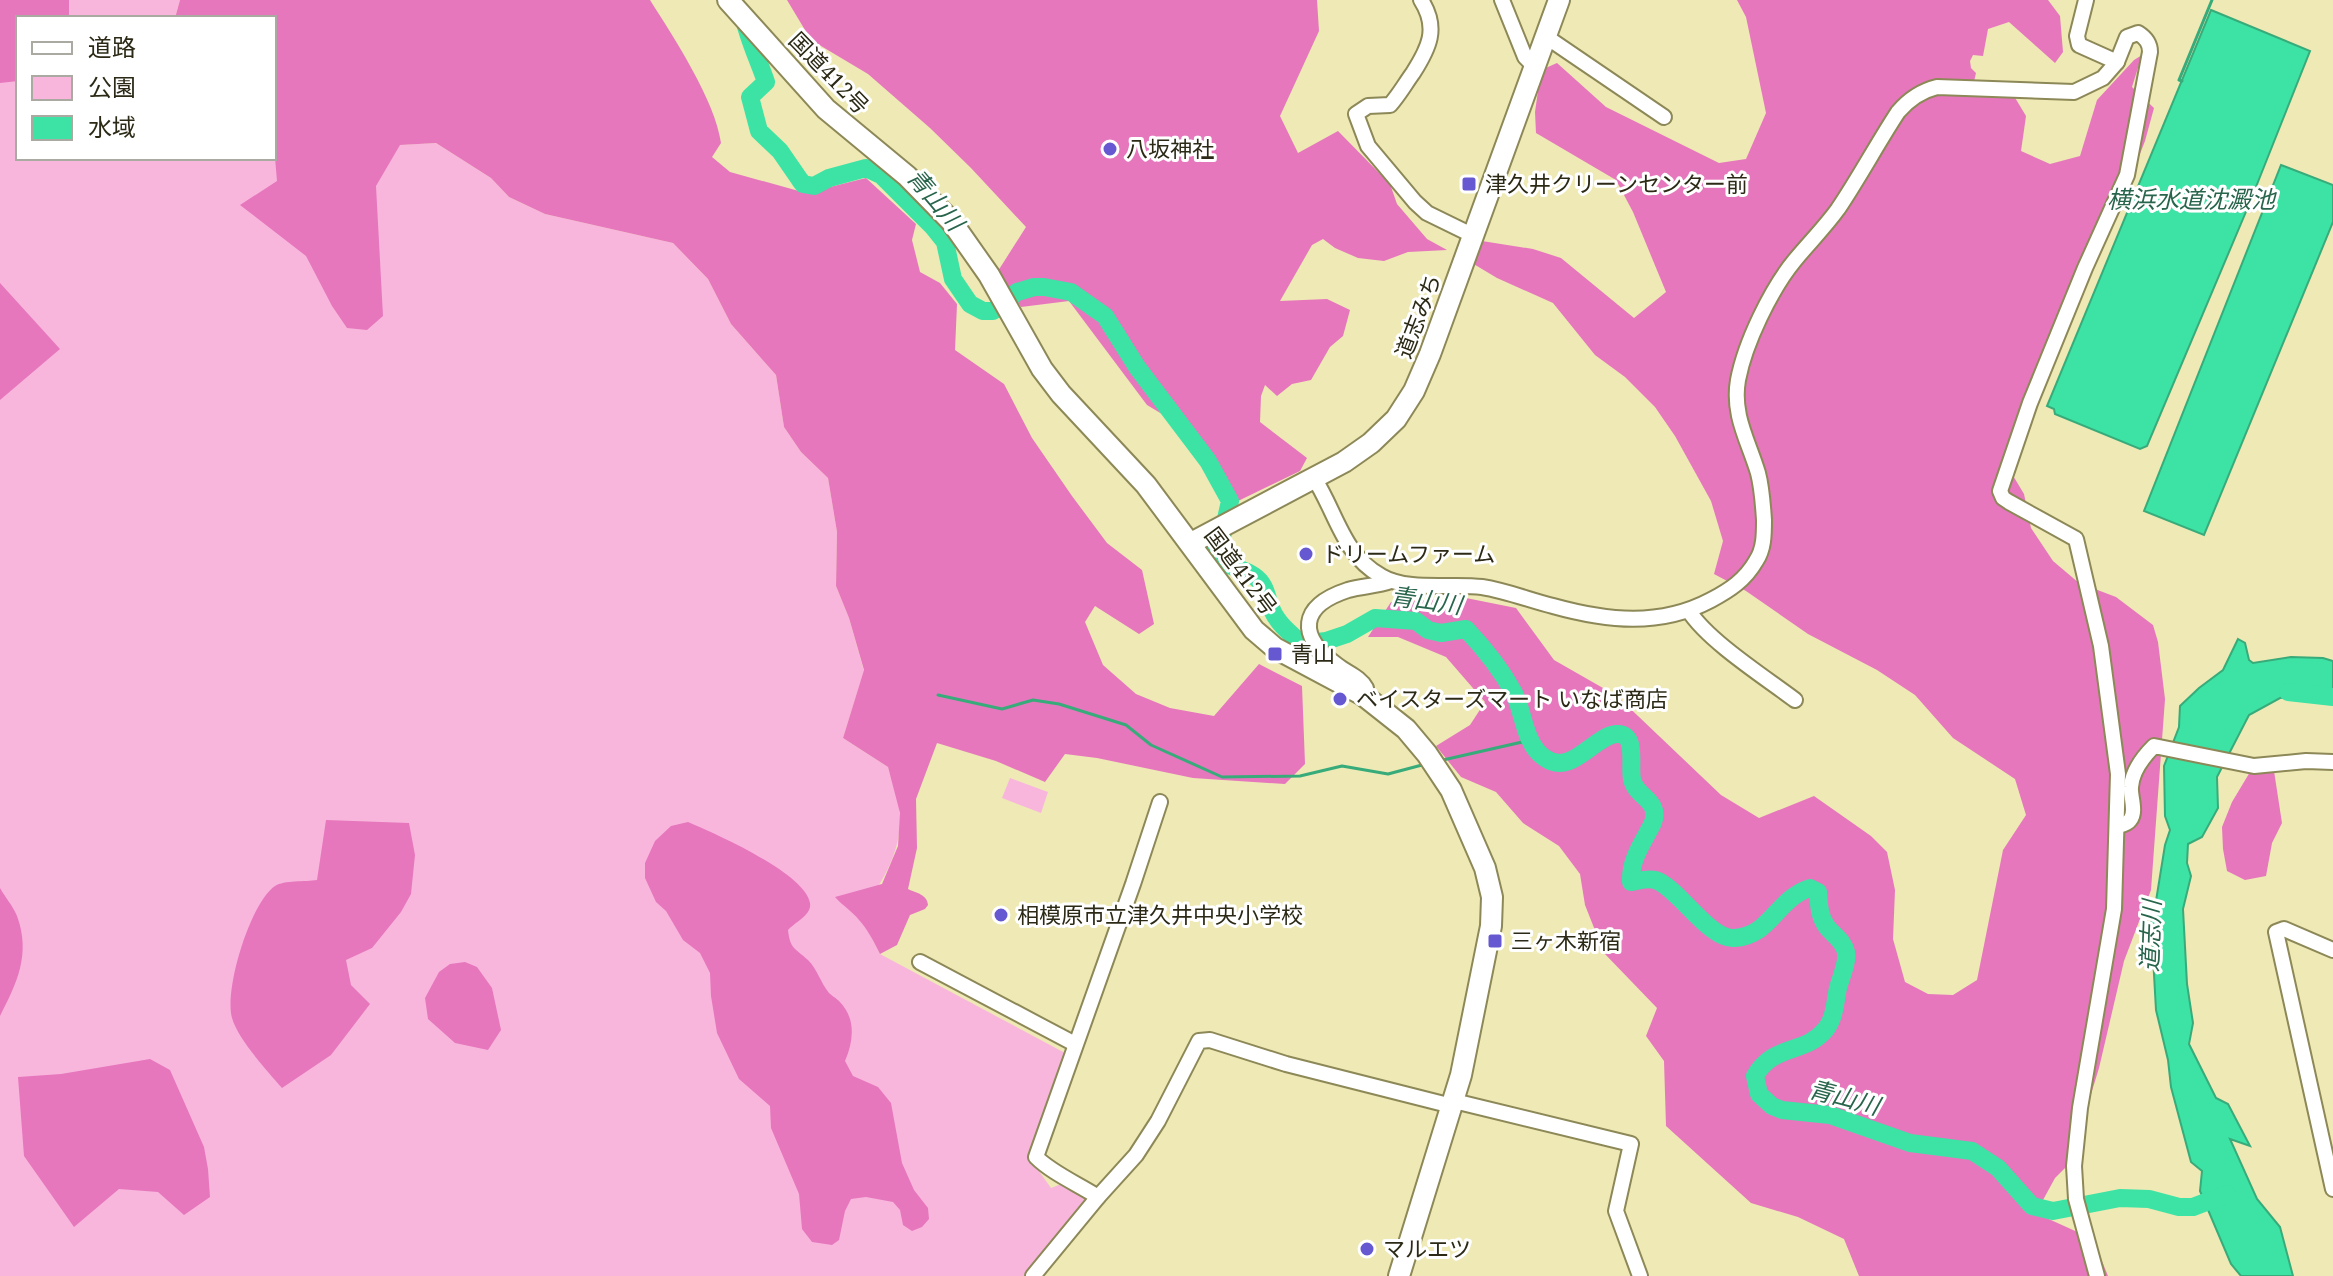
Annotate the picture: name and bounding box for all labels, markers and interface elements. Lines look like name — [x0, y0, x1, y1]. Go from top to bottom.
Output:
legend — [16, 16, 276, 160]
street label: 国道412号 — [783, 25, 876, 120]
text: 道路 — [88, 30, 136, 63]
text: 公園 — [88, 70, 136, 103]
text: 水域 — [88, 110, 136, 143]
place label: 八坂神社 — [1126, 133, 1214, 163]
marker: 八坂神社 — [1101, 140, 1119, 158]
water label: 青山川 — [900, 161, 974, 240]
place label: 津久井クリーンセンター前 — [1485, 168, 1748, 198]
marker: 津久井クリーンセンター前 — [1460, 175, 1478, 193]
water label: 横浜水道沈澱池 — [2107, 182, 2277, 215]
street label: 道志みち — [1387, 269, 1447, 362]
street label: 国道412号 — [1199, 520, 1285, 621]
place label: ドリームファーム — [1322, 538, 1495, 568]
marker: ドリームファーム — [1297, 545, 1315, 563]
water label: 青山川 — [1388, 578, 1467, 621]
place label: 青山 — [1291, 638, 1335, 668]
marker: 青山 — [1266, 645, 1284, 663]
place label: ベイスターズマート いなば商店 — [1356, 683, 1668, 713]
marker: ベイスターズマート いなば商店 — [1331, 690, 1349, 708]
water label: 道志川 — [2132, 896, 2167, 973]
place label: 相模原市立津久井中央小学校 — [1017, 899, 1303, 929]
marker: 相模原市立津久井中央小学校 — [992, 906, 1010, 924]
place label: 三ヶ木新宿 — [1511, 925, 1621, 955]
marker: 三ヶ木新宿 — [1486, 932, 1504, 950]
water label: 青山川 — [1805, 1071, 1886, 1123]
place label: マルエツ — [1383, 1233, 1471, 1263]
marker: マルエツ — [1358, 1240, 1376, 1258]

